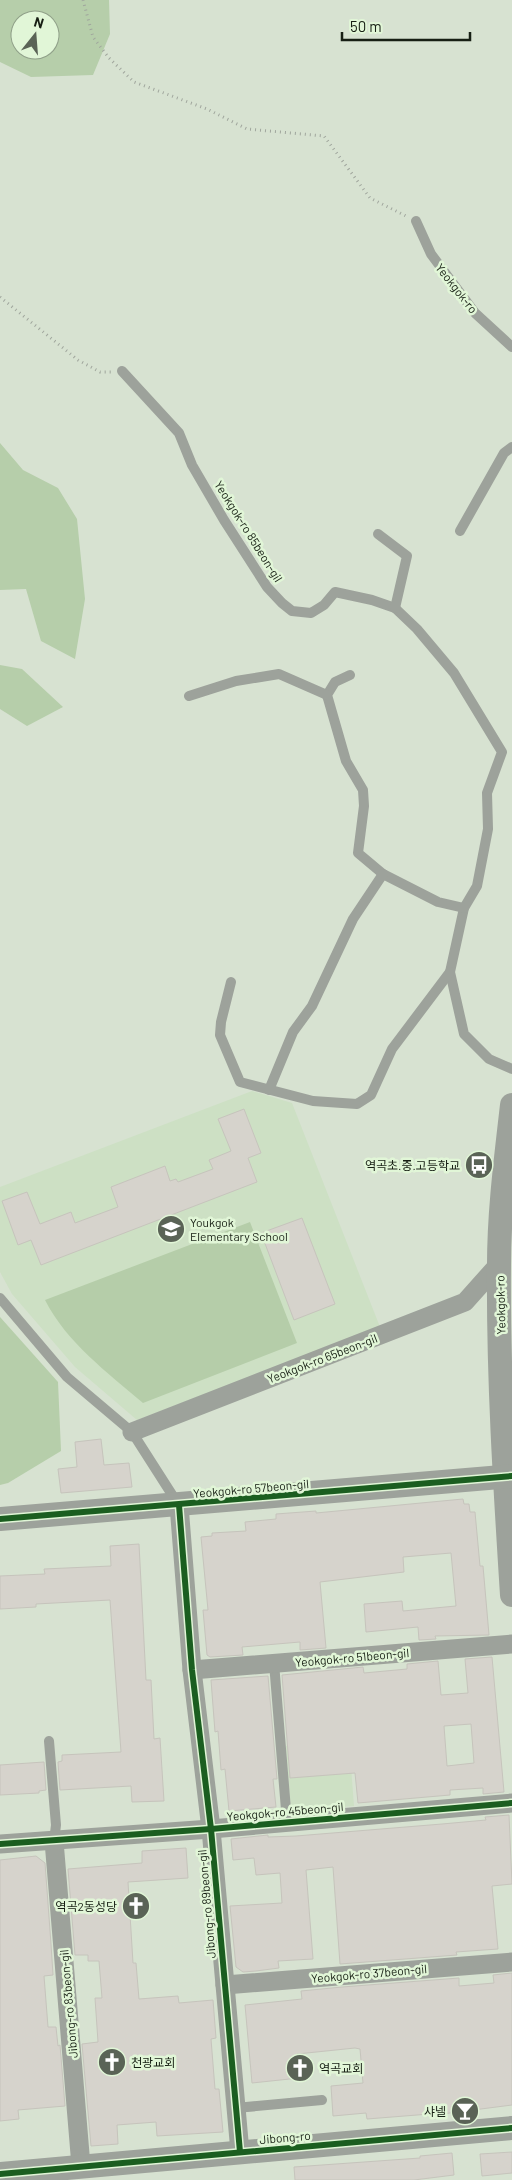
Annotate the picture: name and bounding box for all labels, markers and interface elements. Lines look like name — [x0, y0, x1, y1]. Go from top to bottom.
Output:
north arrow — [10, 10, 60, 60]
scale bar — [342, 10, 470, 42]
text: N — [32, 13, 46, 32]
text: 50 m — [350, 17, 382, 35]
street label: Yeokgok-ro — [433, 260, 481, 316]
street label: Yeokgok-ro 85beon-gil — [212, 478, 286, 584]
bus stop icon: 역곡초.중.고등학교 — [464, 1150, 494, 1180]
place label: 역곡초.중.고등학교 — [365, 1158, 460, 1172]
school or university icon: Youkgok Elementary School — [156, 1214, 186, 1244]
place label: Youkgok Elementary School — [190, 1215, 288, 1243]
street label: Yeokgok-ro — [492, 1275, 508, 1335]
street label: Yeokgok-ro 65beon-gil — [265, 1331, 379, 1385]
street label: Yeokgok-ro 57beon-gil — [193, 1476, 309, 1500]
street label: Yeokgok-ro 51beon-gil — [294, 1645, 410, 1669]
street label: Yeokgok-ro 45beon-gil — [226, 1799, 344, 1823]
street label: Jibong-ro 89beon-gil — [194, 1849, 218, 1959]
church icon: 역곡2동성당 — [121, 1891, 151, 1921]
place label: 역곡2동성당 — [55, 1899, 117, 1913]
street label: Jibong-ro 83beon-gil — [56, 1949, 80, 2059]
street label: Yeokgok-ro 37beon-gil — [311, 1961, 427, 1985]
church icon: 천광교회 — [97, 2047, 127, 2077]
church icon: 역곡교회 — [285, 2053, 315, 2083]
place label: 천광교회 — [131, 2055, 175, 2069]
place label: 역곡교회 — [319, 2061, 363, 2075]
bar icon: 샤넬 — [450, 2096, 480, 2126]
place label: 샤넬 — [424, 2104, 446, 2118]
street label: Jibong-ro — [259, 2128, 311, 2146]

